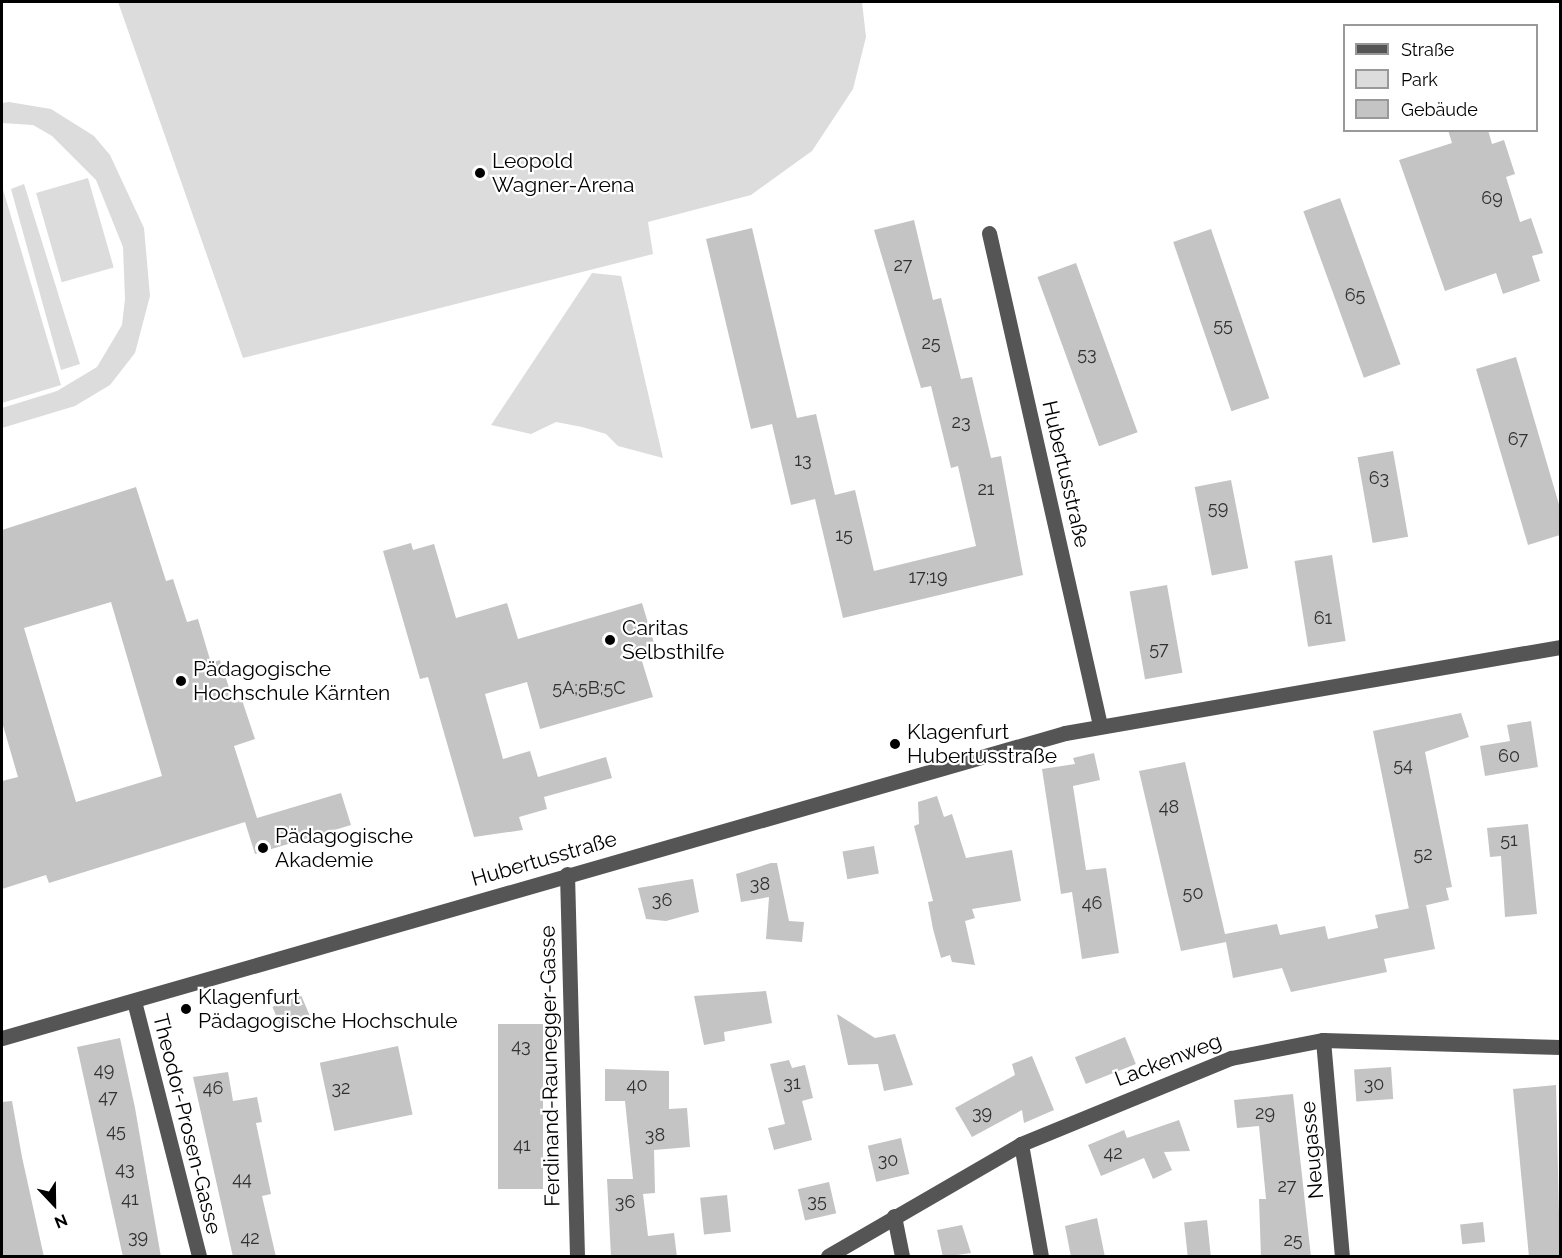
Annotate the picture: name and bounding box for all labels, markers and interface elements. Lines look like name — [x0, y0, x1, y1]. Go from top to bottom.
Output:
legend — [1343, 24, 1538, 132]
text: Straße — [1401, 39, 1454, 60]
text: Park — [1401, 69, 1438, 90]
text: Gebäude — [1401, 99, 1478, 120]
place label: Leopold Wagner-Arena — [492, 148, 634, 198]
marker: Leopold Wagner-Arena — [473, 166, 487, 180]
house number: 69 — [1481, 187, 1503, 209]
house number: 27 — [893, 254, 913, 276]
house number: 65 — [1345, 284, 1365, 306]
house number: 55 — [1213, 314, 1233, 336]
house number: 25 — [921, 332, 941, 354]
house number: 53 — [1077, 343, 1097, 365]
street label: Hubertusstraße — [1037, 398, 1095, 550]
house number: 23 — [952, 411, 970, 433]
house number: 67 — [1508, 428, 1528, 450]
house number: 13 — [794, 449, 812, 471]
house number: 63 — [1369, 467, 1389, 489]
house number: 21 — [977, 478, 995, 500]
house number: 59 — [1208, 497, 1228, 519]
house number: 15 — [835, 524, 853, 546]
house number: 17;19 — [908, 566, 948, 588]
house number: 61 — [1314, 607, 1332, 629]
place label: Caritas Selbsthilfe — [622, 615, 724, 665]
marker: Caritas Selbsthilfe — [603, 633, 617, 647]
house number: 57 — [1149, 638, 1169, 660]
place label: Pädagogische Hochschule Kärnten — [193, 656, 390, 706]
marker: Pädagogische Hochschule Kärnten — [174, 674, 188, 688]
house number: 5A;5B;5C — [552, 677, 626, 699]
place label: Klagenfurt Hubertusstraße — [907, 719, 1057, 769]
marker: Klagenfurt Hubertusstraße — [888, 737, 902, 751]
house number: 60 — [1498, 745, 1520, 767]
house number: 54 — [1393, 754, 1413, 776]
house number: 48 — [1159, 796, 1179, 818]
place label: Pädagogische Akademie — [275, 823, 413, 873]
street label: Hubertusstraße — [468, 826, 620, 892]
house number: 51 — [1500, 829, 1518, 851]
marker: Pädagogische Akademie — [256, 841, 270, 855]
house number: 52 — [1413, 843, 1433, 865]
house number: 38 — [750, 873, 770, 895]
house number: 50 — [1183, 882, 1203, 904]
house number: 36 — [652, 889, 672, 911]
house number: 46 — [1082, 892, 1102, 914]
street label: Ferdinand-Raunegger-Gasse — [535, 925, 565, 1207]
place label: Klagenfurt Pädagogische Hochschule — [198, 984, 458, 1034]
marker: Klagenfurt Pädagogische Hochschule — [179, 1002, 193, 1016]
street label: Theodor-Prosen-Gasse — [147, 1011, 227, 1237]
street label: Lackenweg — [1111, 1028, 1225, 1092]
house number: 43 — [511, 1035, 531, 1057]
house number: 49 — [94, 1059, 114, 1081]
house number: 31 — [783, 1072, 801, 1094]
house number: 30 — [1364, 1073, 1384, 1095]
house number: 40 — [627, 1074, 647, 1096]
house number: 46 — [203, 1077, 223, 1099]
house number: 32 — [332, 1077, 350, 1099]
house number: 47 — [98, 1086, 118, 1108]
street label: Neugasse — [1295, 1100, 1329, 1200]
house number: 39 — [972, 1102, 992, 1124]
house number: 29 — [1255, 1102, 1275, 1124]
house number: 45 — [106, 1120, 126, 1142]
house number: 38 — [645, 1124, 665, 1146]
house number: 41 — [513, 1134, 531, 1156]
house number: 42 — [1103, 1142, 1123, 1164]
house number: 30 — [878, 1149, 898, 1171]
house number: 43 — [115, 1158, 135, 1180]
house number: 44 — [232, 1168, 252, 1190]
north arrow — [24, 1174, 84, 1234]
house number: 27 — [1277, 1175, 1297, 1197]
house number: 41 — [121, 1188, 139, 1210]
house number: 35 — [807, 1190, 827, 1212]
house number: 36 — [615, 1191, 635, 1213]
text: N — [52, 1210, 70, 1232]
house number: 39 — [128, 1226, 148, 1248]
house number: 42 — [240, 1227, 260, 1249]
house number: 25 — [1283, 1229, 1303, 1251]

